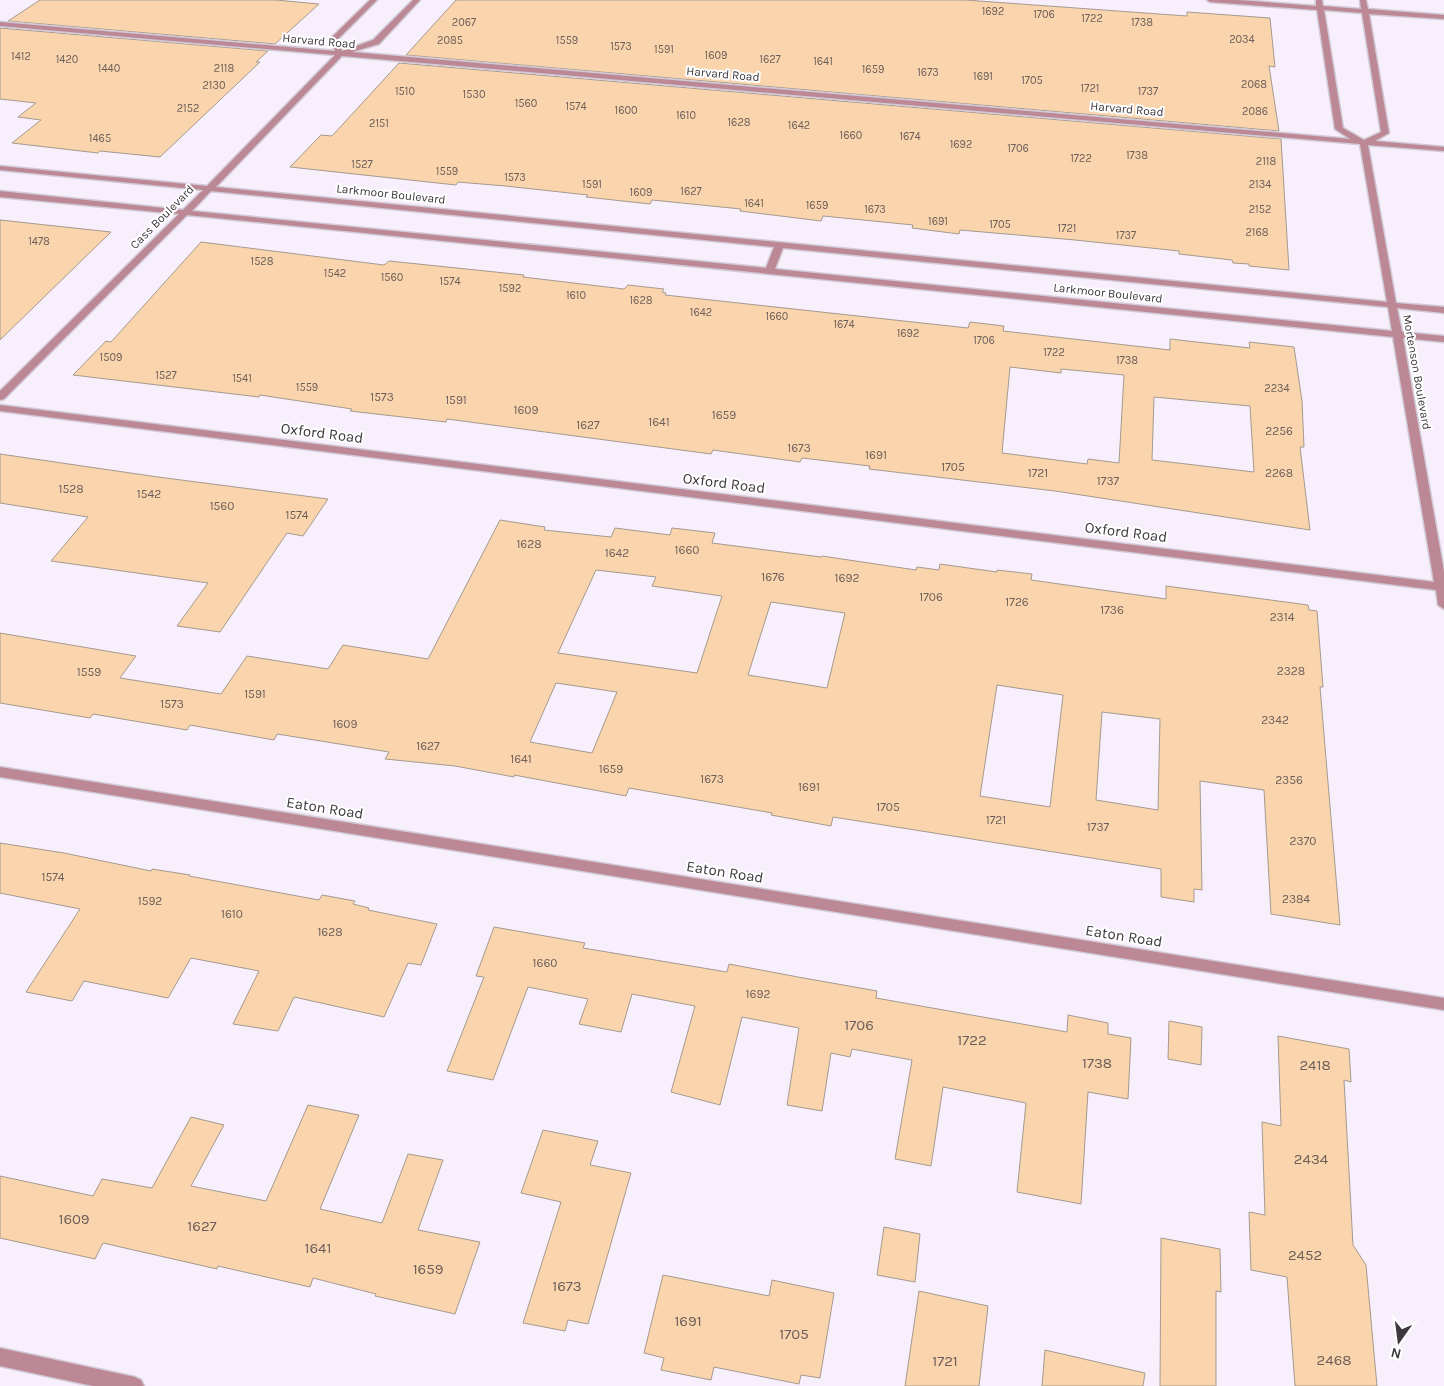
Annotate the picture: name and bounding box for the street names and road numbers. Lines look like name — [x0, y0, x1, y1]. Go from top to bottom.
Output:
street label: Harvard Road — [282, 31, 356, 51]
street label: Harvard Road — [686, 64, 760, 84]
street label: Harvard Road — [1090, 99, 1164, 119]
street label: Larkmoor Boulevard — [336, 181, 446, 207]
street label: Cass Boulevard — [127, 182, 197, 252]
street label: Larkmoor Boulevard — [1053, 280, 1163, 306]
street label: Mortenson Boulevard — [1400, 313, 1434, 431]
street label: Oxford Road — [280, 419, 364, 447]
street label: Oxford Road — [682, 469, 766, 497]
street label: Oxford Road — [1084, 518, 1168, 546]
street label: Eaton Road — [285, 793, 365, 823]
street label: Eaton Road — [685, 857, 765, 887]
street label: Eaton Road — [1084, 921, 1164, 951]

